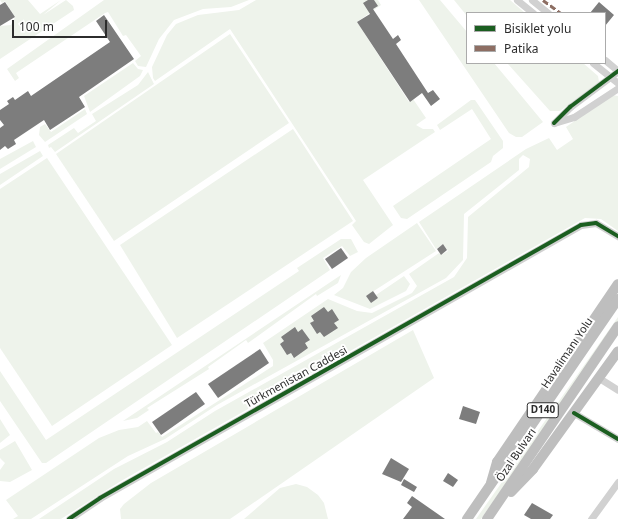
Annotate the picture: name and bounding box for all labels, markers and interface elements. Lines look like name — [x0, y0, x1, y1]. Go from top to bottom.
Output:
scale bar — [14, 12, 109, 38]
legend — [466, 12, 606, 64]
text: 100 m — [19, 18, 54, 35]
text: Bisiklet yolu — [504, 20, 571, 37]
text: Patika — [504, 40, 539, 57]
street label: Havalimanı Yolu — [538, 315, 596, 391]
street label: Türkmenistan Caddesi — [243, 343, 349, 411]
road number: D140 — [526, 402, 560, 418]
street label: Özal Bulvarı — [493, 426, 539, 484]

